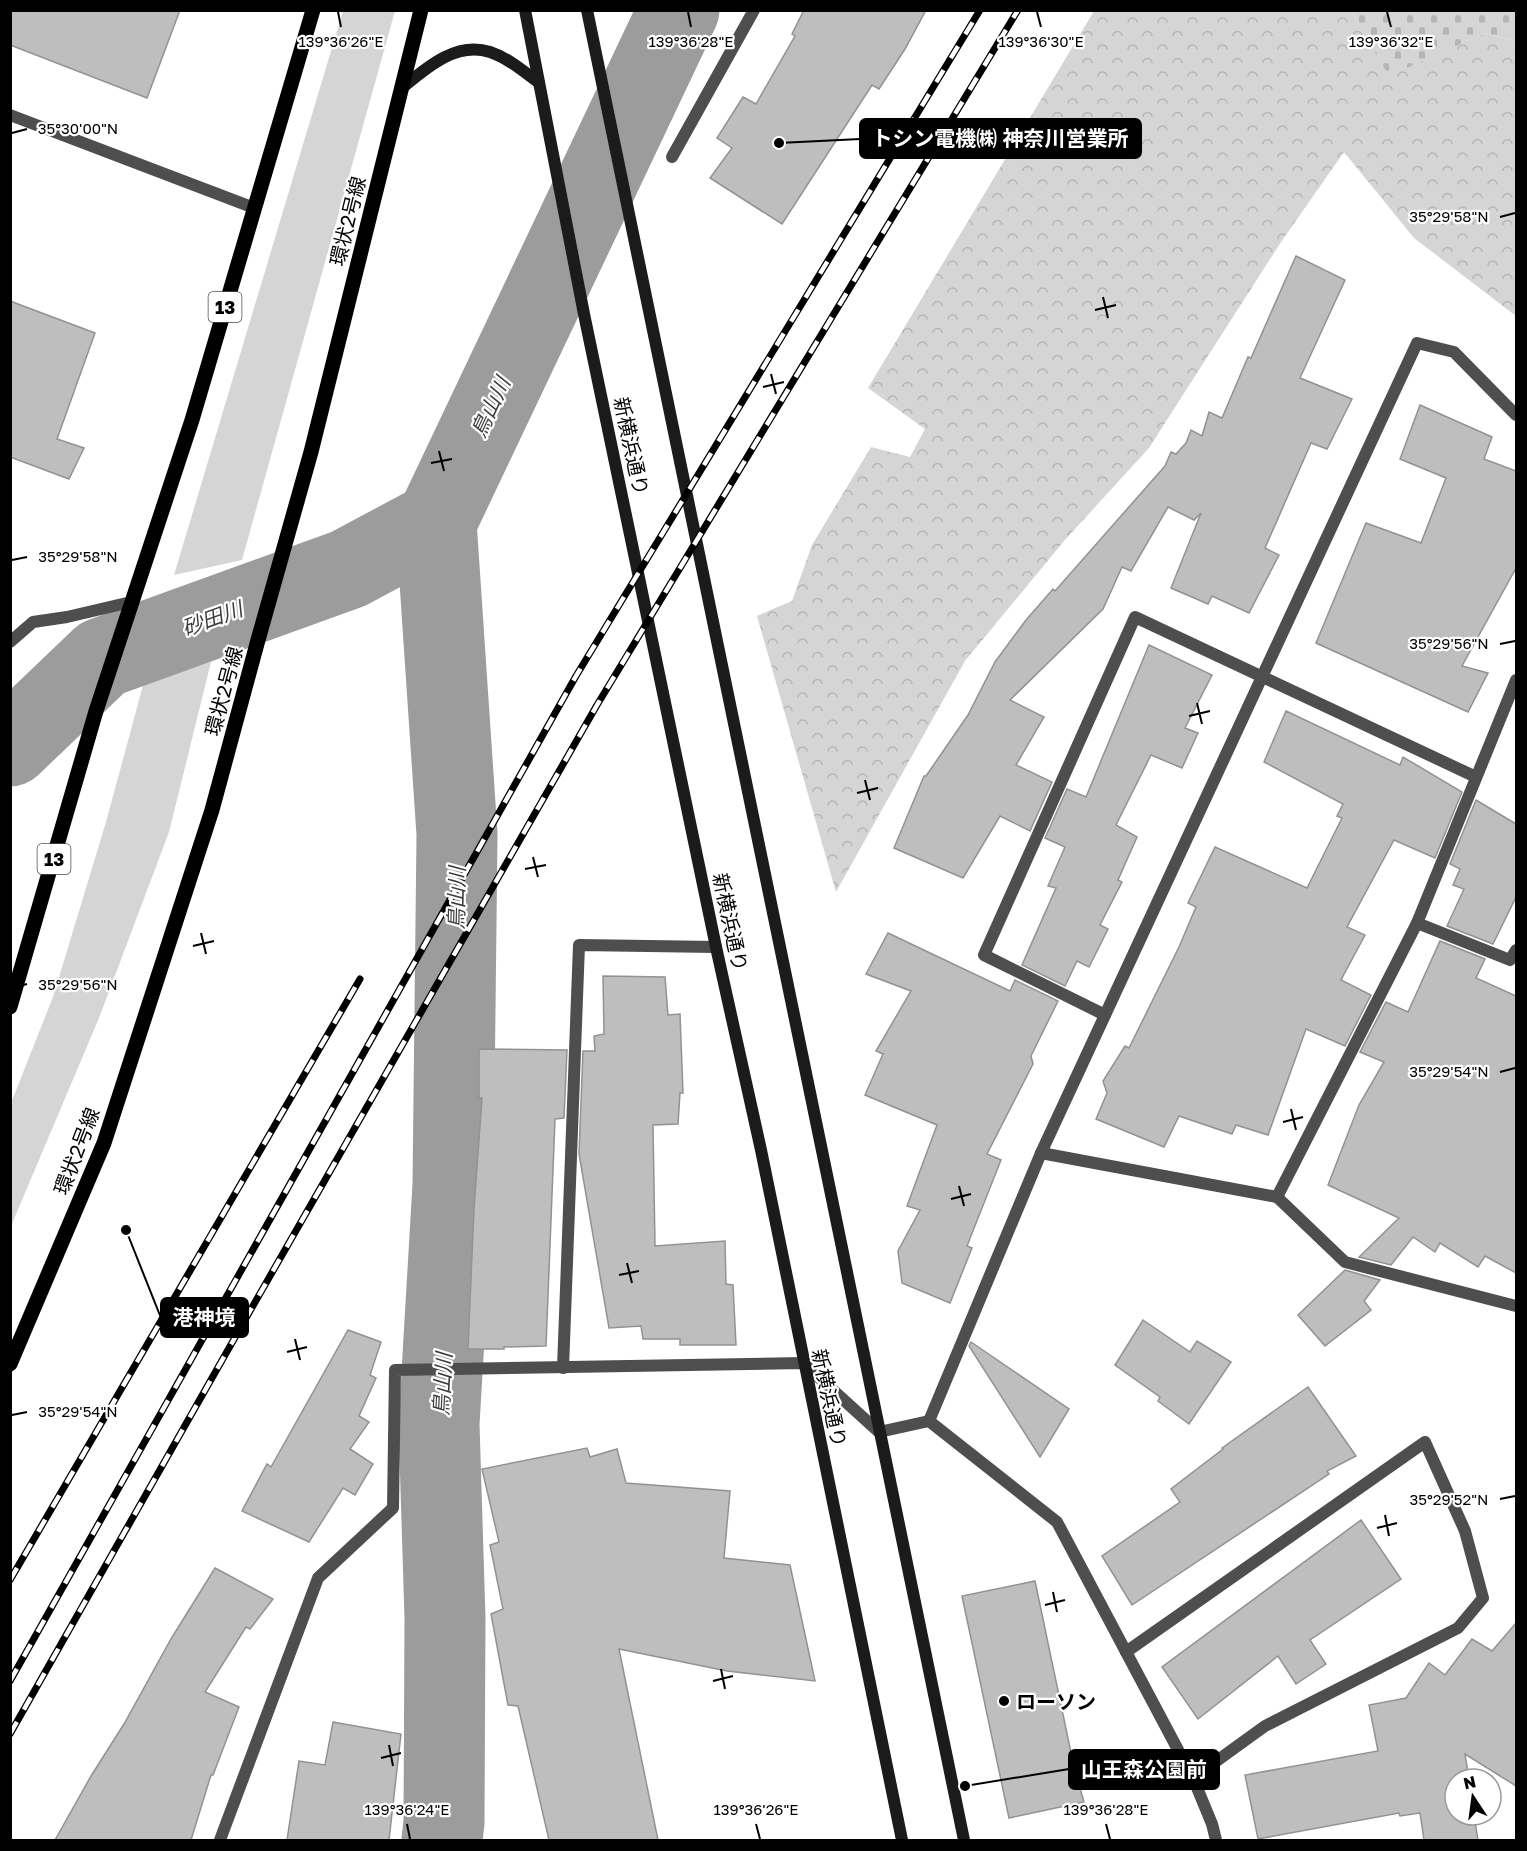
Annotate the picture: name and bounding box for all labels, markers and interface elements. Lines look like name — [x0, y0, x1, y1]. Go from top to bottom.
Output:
text: 139°36'26"E — [299, 32, 383, 50]
text: 139°36'28"E — [649, 32, 733, 50]
text: 139°36'30"E — [998, 32, 1084, 50]
text: 139°36'32"E — [1349, 32, 1433, 50]
text: 35°30'00"N — [38, 119, 118, 137]
callout: トシン電機㈱ 神奈川営業所 — [860, 119, 1141, 158]
text: トシン電機㈱ 神奈川営業所 — [871, 125, 1129, 151]
street label: 環状2号線 — [324, 174, 370, 268]
text: 35°29'58"N — [1409, 207, 1489, 225]
road number: 13 — [208, 292, 242, 322]
water label: 鳥山川 — [465, 371, 516, 441]
street label: 新横浜通り — [610, 395, 654, 497]
text: 35°29'58"N — [38, 547, 118, 565]
water label: 砂田川 — [178, 594, 248, 641]
text: 35°29'56"N — [1409, 634, 1489, 652]
street label: 環状2号線 — [200, 644, 246, 738]
road number: 13 — [38, 844, 70, 874]
water label: 鳥山川 — [442, 864, 470, 930]
street label: 新横浜通り — [709, 871, 753, 973]
text: 35°29'56"N — [38, 975, 118, 993]
text: 35°29'54"N — [1409, 1062, 1489, 1080]
street label: 環状2号線 — [48, 1104, 104, 1198]
callout: 港神境 — [161, 1298, 248, 1337]
text: 港神境 — [173, 1304, 236, 1330]
street label: 新横浜通り — [808, 1347, 852, 1449]
water label: 鳥山川 — [427, 1350, 457, 1416]
text: 35°29'54"N — [38, 1402, 118, 1420]
text: 35°29'52"N — [1409, 1490, 1489, 1508]
place label: ローソン — [1016, 1689, 1096, 1713]
marker: ローソン — [997, 1694, 1011, 1708]
callout: 山王森公園前 — [1069, 1750, 1219, 1789]
text: 山王森公園前 — [1081, 1756, 1207, 1782]
north arrow — [1443, 1767, 1503, 1827]
text: N — [1461, 1771, 1478, 1793]
text: 139°36'24"E — [365, 1800, 449, 1818]
text: 139°36'26"E — [714, 1800, 798, 1818]
text: 139°36'28"E — [1064, 1800, 1148, 1818]

